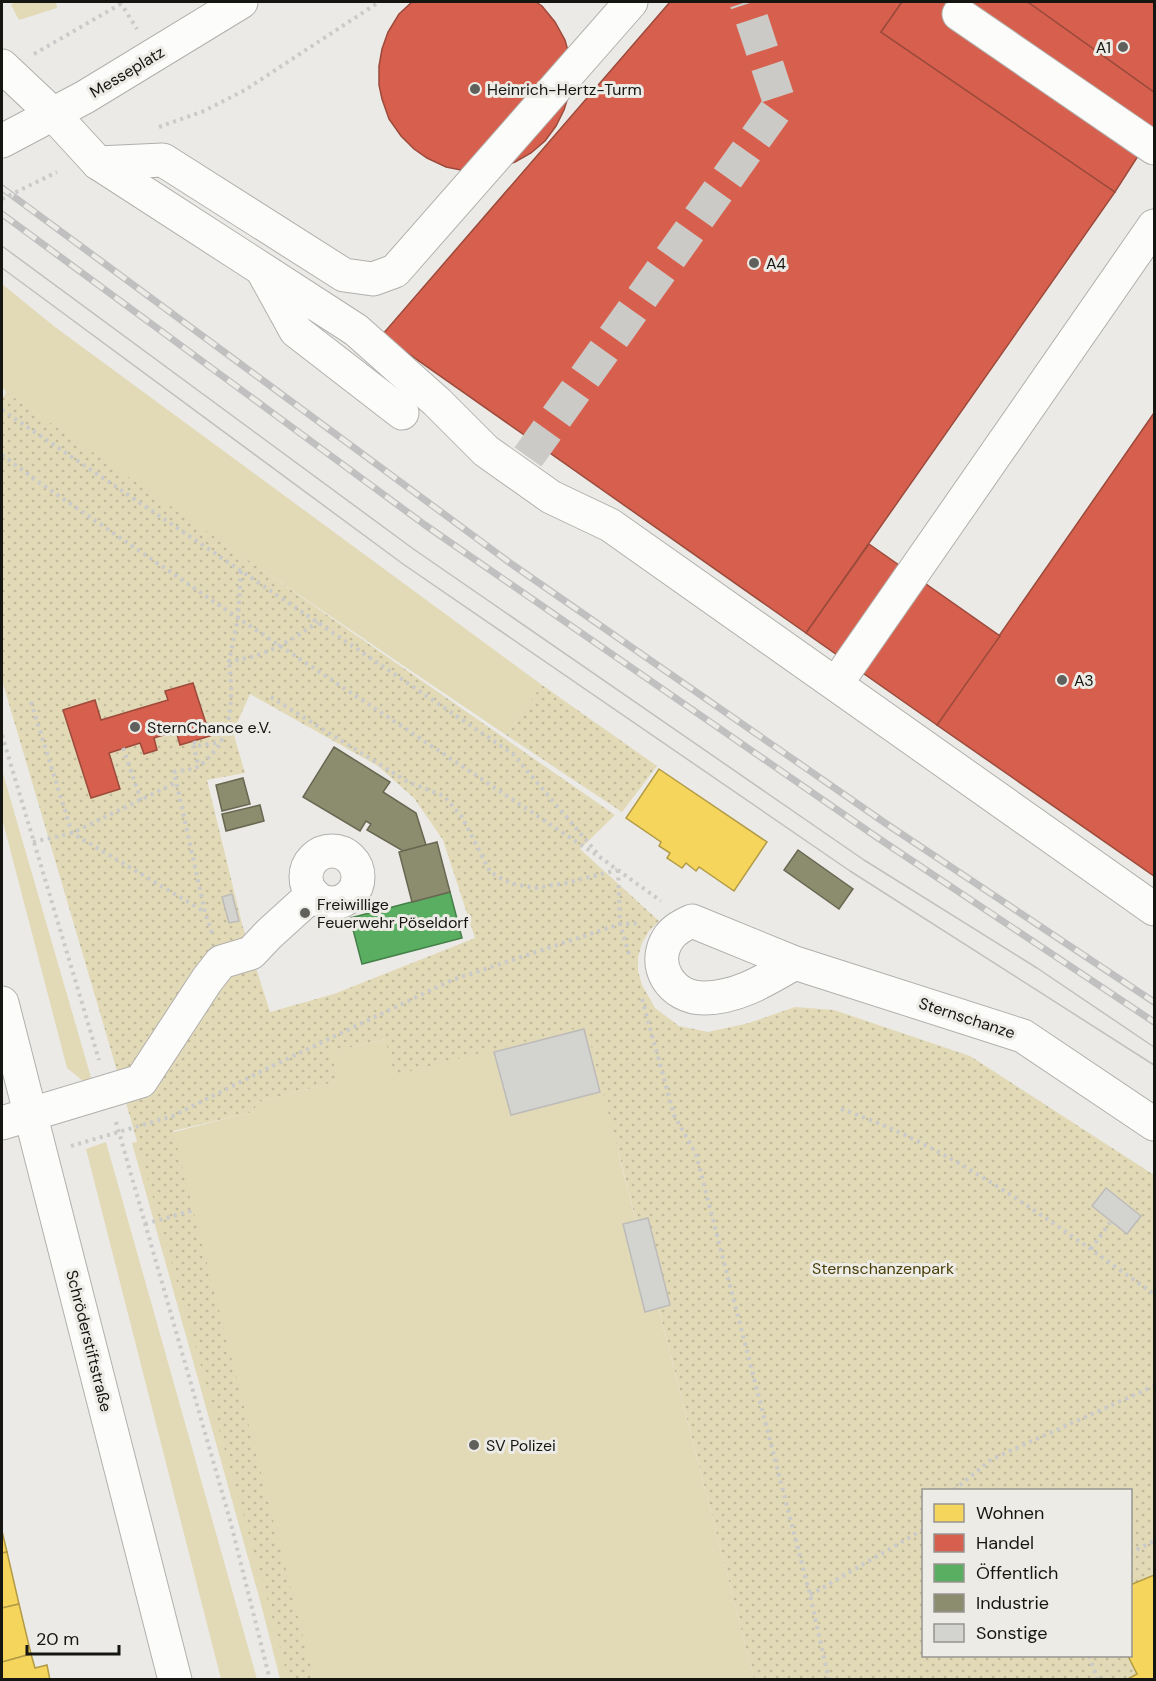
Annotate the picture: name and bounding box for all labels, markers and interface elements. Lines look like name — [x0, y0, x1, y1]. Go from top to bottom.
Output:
place label: A1 — [1096, 37, 1111, 58]
marker: A1 — [1116, 40, 1130, 54]
street label: Messeplatz — [86, 42, 168, 102]
place label: Heinrich-Hertz-Turm — [487, 79, 642, 100]
marker: Heinrich-Hertz-Turm — [468, 82, 482, 96]
place label: A4 — [766, 253, 786, 274]
marker: A4 — [747, 256, 761, 270]
place label: A3 — [1074, 670, 1094, 691]
marker: A3 — [1055, 673, 1069, 687]
place label: SternChance e.V. — [147, 717, 271, 738]
marker: SternChance e.V. — [128, 720, 142, 734]
place label: Freiwillige Feuerwehr Pöseldorf — [317, 894, 469, 933]
marker: Freiwillige Feuerwehr Pöseldorf — [298, 906, 312, 920]
street label: Sternschanze — [916, 993, 1018, 1043]
park label: Sternschanzenpark — [812, 1258, 954, 1279]
street label: Schröderstiftstraße — [61, 1268, 117, 1414]
place label: SV Polizei — [486, 1435, 556, 1456]
marker: SV Polizei — [467, 1438, 481, 1452]
legend — [922, 1489, 1132, 1657]
text: Wohnen — [976, 1501, 1044, 1525]
text: Handel — [976, 1531, 1034, 1555]
text: Öffentlich — [976, 1561, 1058, 1585]
text: Industrie — [976, 1591, 1049, 1615]
scale bar — [27, 1618, 118, 1656]
text: Sonstige — [976, 1621, 1047, 1645]
text: 20 m — [36, 1627, 79, 1651]

